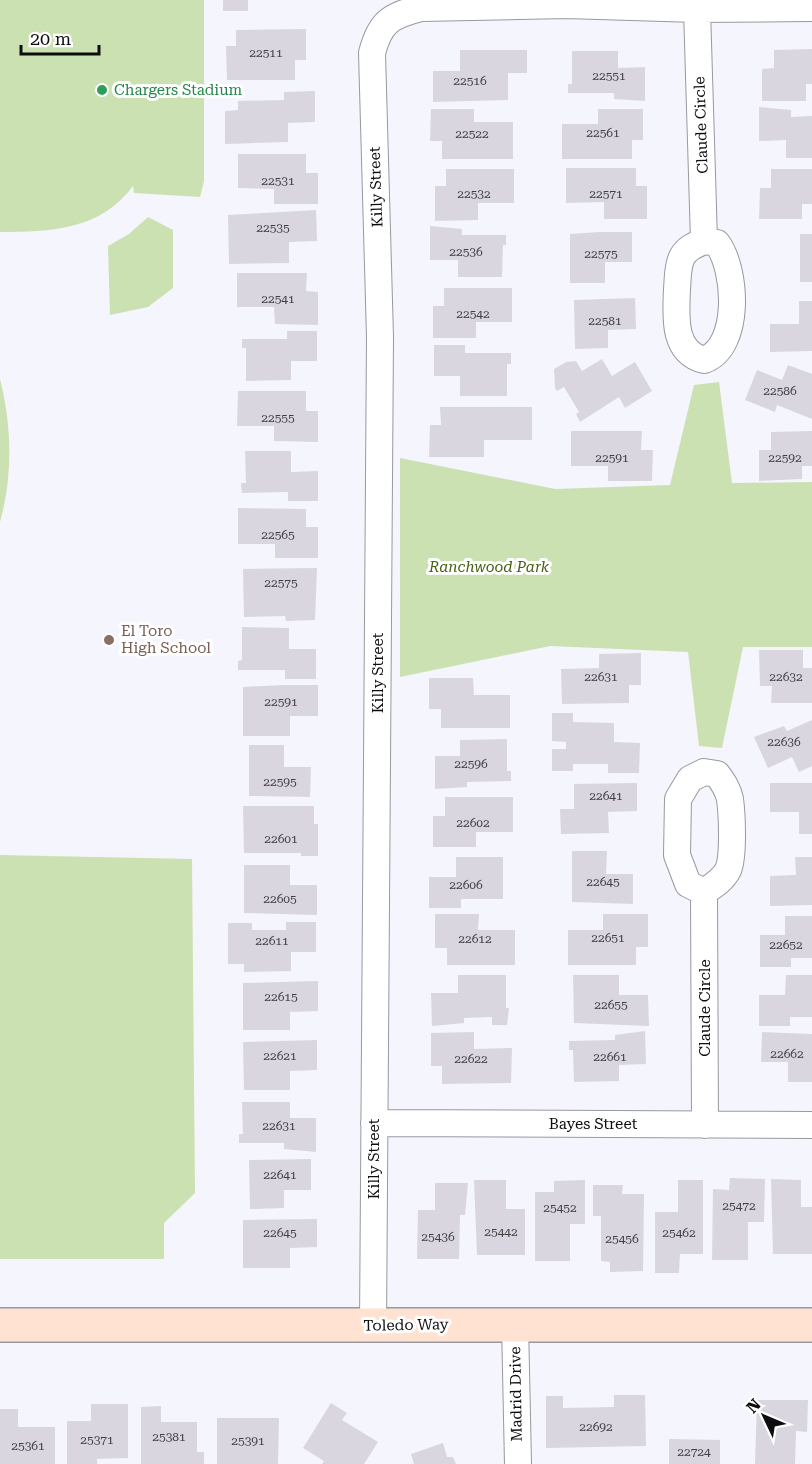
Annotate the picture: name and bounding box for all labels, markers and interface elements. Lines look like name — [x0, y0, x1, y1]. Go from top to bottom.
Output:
scale bar — [21, 18, 99, 56]
text: 20 m — [30, 28, 71, 49]
house number: 22511 — [249, 46, 283, 60]
house number: 22551 — [592, 69, 626, 83]
house number: 22516 — [453, 74, 487, 88]
street label: Claude Circle — [690, 76, 712, 174]
place label: Chargers Stadium — [114, 81, 243, 99]
marker: Chargers Stadium — [95, 83, 109, 97]
house number: 22561 — [586, 126, 620, 140]
house number: 22522 — [455, 127, 489, 141]
street label: Killy Street — [366, 146, 386, 228]
house number: 22531 — [261, 174, 295, 188]
house number: 22532 — [457, 187, 491, 201]
house number: 22571 — [589, 187, 623, 201]
house number: 22535 — [256, 221, 290, 235]
house number: 22536 — [449, 245, 483, 259]
house number: 22575 — [584, 247, 618, 261]
house number: 22541 — [261, 292, 295, 306]
house number: 22542 — [456, 307, 490, 321]
house number: 22581 — [588, 314, 622, 328]
house number: 22586 — [763, 384, 797, 398]
house number: 22555 — [261, 411, 295, 425]
house number: 22591 — [595, 451, 629, 465]
house number: 22592 — [768, 451, 802, 465]
house number: 22565 — [261, 528, 295, 542]
park label: Ranchwood Park — [428, 558, 550, 576]
house number: 22575 — [264, 576, 298, 590]
place label: El Toro High School — [121, 622, 211, 657]
street label: Killy Street — [369, 632, 387, 713]
marker: El Toro High School — [102, 633, 116, 647]
house number: 22631 — [584, 670, 618, 684]
house number: 22632 — [769, 670, 803, 684]
house number: 22591 — [264, 695, 298, 709]
house number: 22636 — [767, 735, 801, 749]
house number: 22596 — [454, 757, 488, 771]
house number: 22595 — [263, 775, 297, 789]
house number: 22641 — [589, 789, 623, 803]
house number: 22602 — [456, 816, 490, 830]
house number: 22601 — [264, 832, 298, 846]
house number: 22645 — [586, 875, 620, 889]
house number: 22606 — [449, 878, 483, 892]
house number: 22605 — [263, 892, 297, 906]
house number: 22651 — [591, 931, 625, 945]
house number: 22612 — [458, 932, 492, 946]
house number: 22611 — [255, 934, 289, 948]
house number: 22652 — [769, 938, 803, 952]
street label: Claude Circle — [696, 959, 714, 1057]
house number: 22615 — [264, 990, 298, 1004]
house number: 22655 — [594, 998, 628, 1012]
house number: 22662 — [770, 1047, 804, 1061]
house number: 22621 — [263, 1049, 297, 1063]
house number: 22661 — [593, 1050, 627, 1064]
house number: 22622 — [454, 1052, 488, 1066]
street label: Bayes Street — [549, 1115, 638, 1133]
street label: Killy Street — [365, 1118, 383, 1199]
house number: 22631 — [262, 1119, 296, 1133]
house number: 22641 — [263, 1168, 297, 1182]
house number: 25472 — [722, 1199, 756, 1213]
house number: 25452 — [543, 1201, 577, 1215]
house number: 25442 — [484, 1225, 518, 1239]
house number: 22645 — [263, 1226, 297, 1240]
house number: 25462 — [662, 1226, 696, 1240]
house number: 25436 — [421, 1230, 455, 1244]
house number: 25456 — [605, 1232, 639, 1246]
street label: Toledo Way — [363, 1315, 449, 1335]
street label: Madrid Drive — [506, 1346, 526, 1442]
north arrow — [734, 1386, 794, 1446]
text: N — [742, 1395, 765, 1417]
house number: 22692 — [579, 1420, 613, 1434]
house number: 25381 — [152, 1430, 186, 1444]
house number: 25371 — [80, 1433, 114, 1447]
house number: 25391 — [231, 1434, 265, 1448]
house number: 25361 — [11, 1439, 45, 1453]
house number: 22724 — [677, 1445, 711, 1459]

